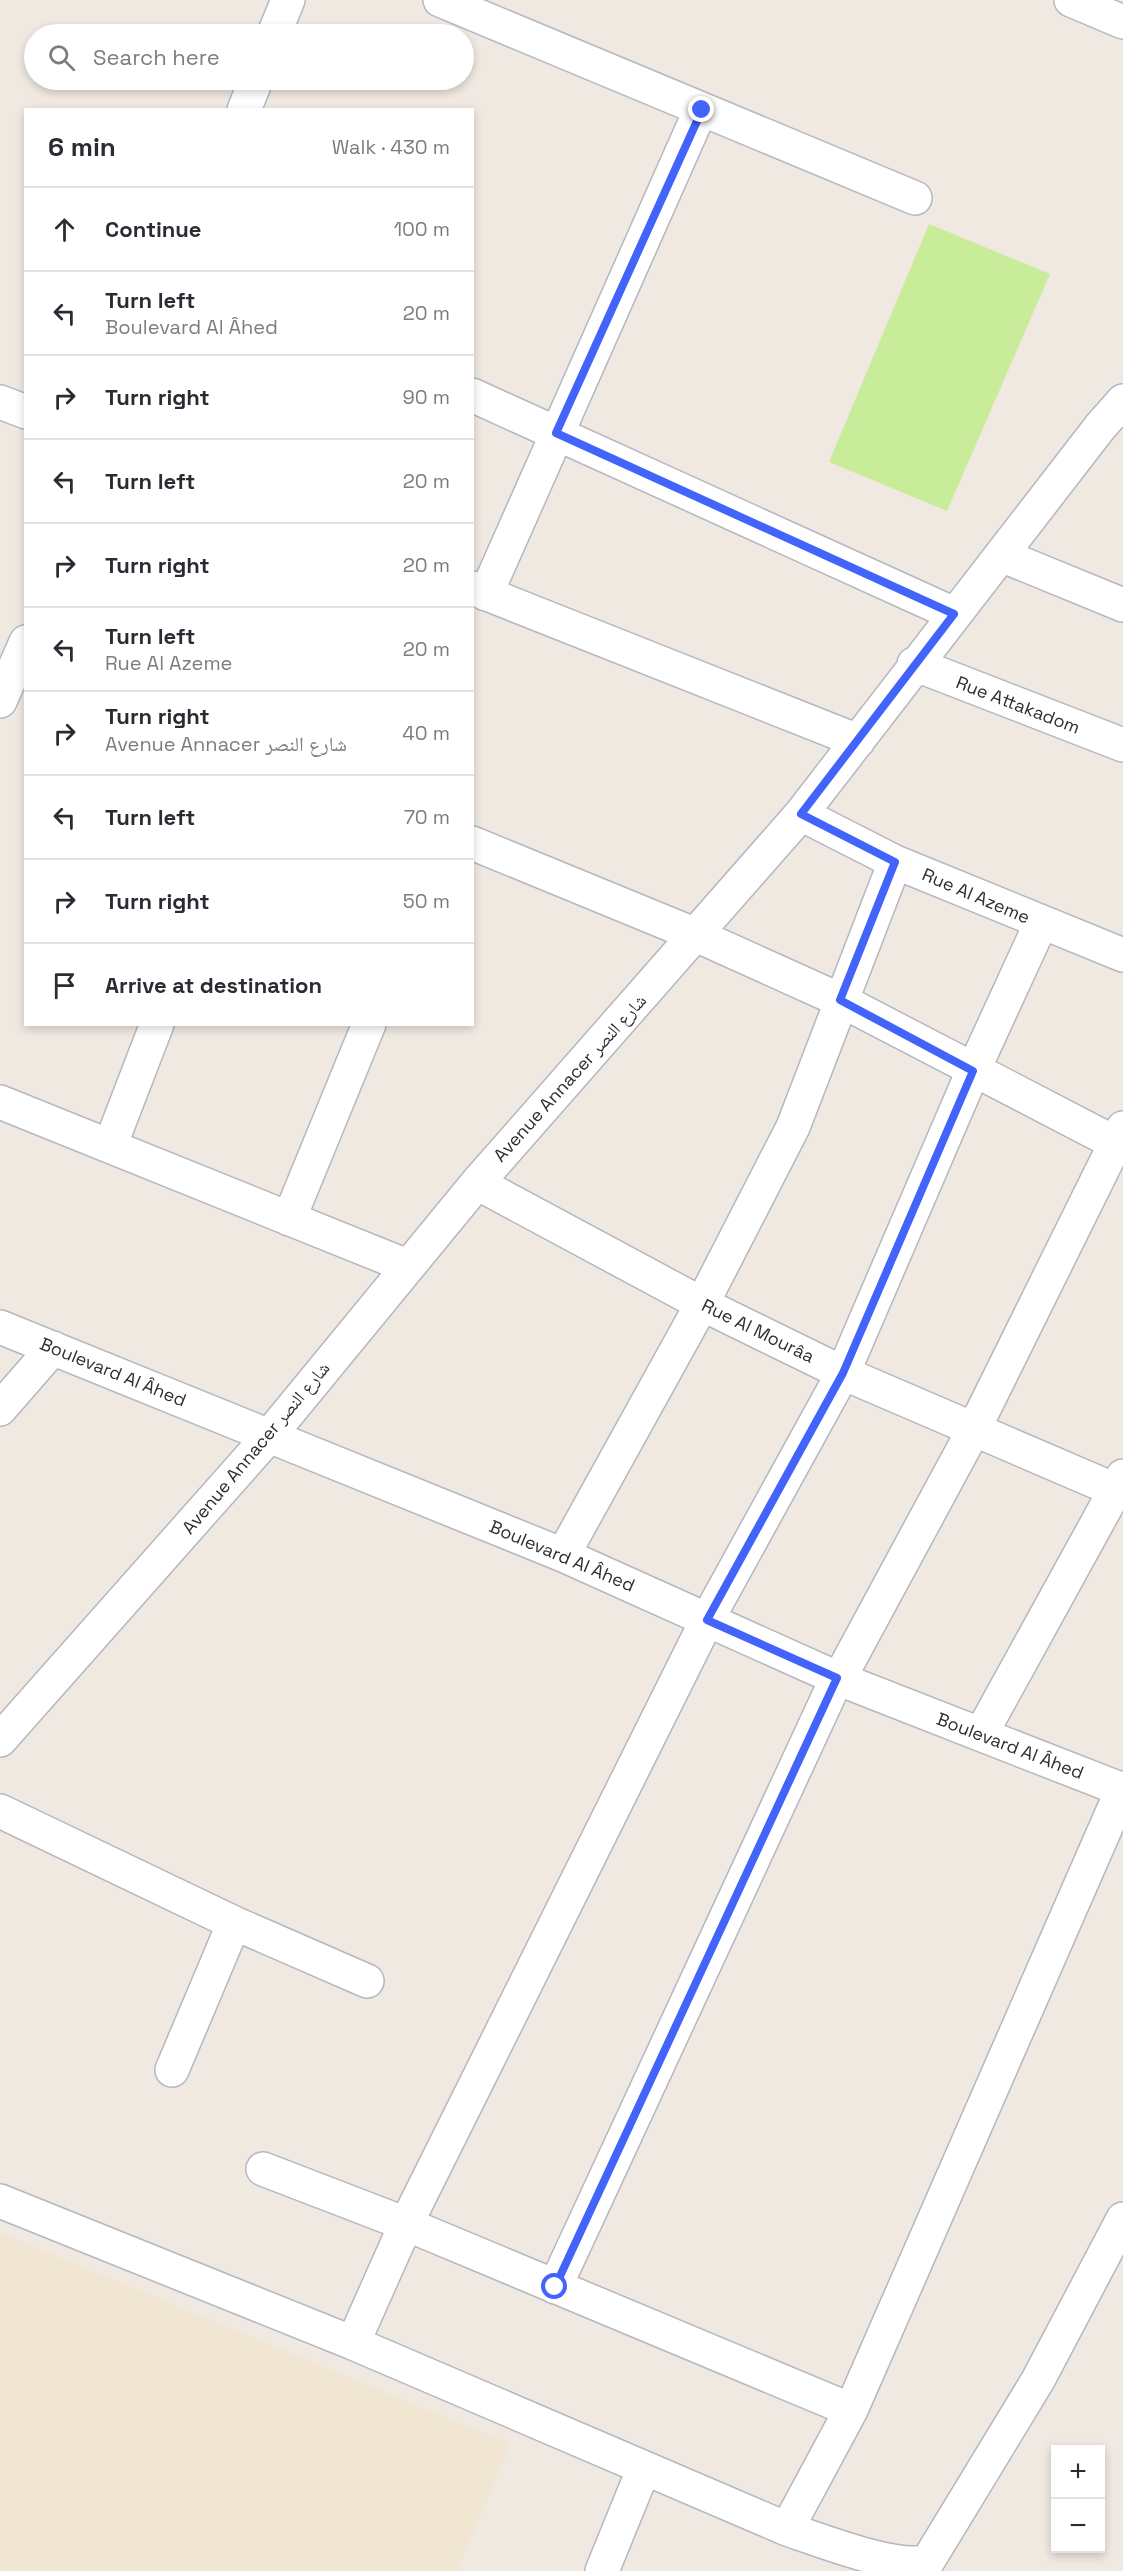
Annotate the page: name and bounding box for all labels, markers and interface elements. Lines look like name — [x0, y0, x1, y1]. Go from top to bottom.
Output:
search box — [24, 24, 474, 90]
icon: search — [45, 41, 78, 74]
text: Search here — [93, 43, 220, 71]
route end — [688, 96, 714, 122]
text: 6 min — [48, 130, 116, 164]
text: Walk · 430 m — [332, 134, 450, 160]
icon: ahead — [48, 213, 81, 246]
text: Continue — [105, 215, 201, 243]
text: 100 m — [394, 216, 450, 242]
text: Turn left — [105, 286, 195, 314]
icon: left — [48, 297, 81, 330]
text: 20 m — [403, 300, 450, 326]
text: Boulevard Al Âhed — [105, 314, 278, 340]
icon: right — [48, 381, 81, 414]
text: Turn right — [105, 383, 210, 411]
text: 90 m — [403, 384, 450, 410]
icon: left — [48, 465, 81, 498]
text: Turn left — [105, 467, 195, 495]
text: 20 m — [403, 468, 450, 494]
icon: right — [48, 549, 81, 582]
text: Turn right — [105, 551, 210, 579]
text: 20 m — [403, 552, 450, 578]
text: Turn left — [105, 622, 195, 650]
icon: left — [48, 633, 81, 666]
text: 20 m — [403, 636, 450, 662]
text: Rue Al Azeme — [105, 650, 232, 676]
street label: Rue Attakadom — [953, 670, 1083, 739]
text: Turn right — [105, 702, 210, 730]
icon: right — [48, 717, 81, 750]
text: 40 m — [402, 720, 450, 746]
text: Avenue Annacer شارع النصر — [105, 731, 347, 757]
icon: left — [48, 801, 81, 834]
text: Turn left — [105, 803, 195, 831]
text: 70 m — [404, 804, 450, 830]
street label: Rue Al Azeme — [919, 863, 1033, 929]
icon: right — [48, 885, 81, 918]
text: Turn right — [105, 887, 210, 915]
text: 50 m — [403, 888, 450, 914]
icon: arrive — [48, 969, 81, 1002]
text: Arrive at destination — [105, 971, 322, 999]
street label: Avenue Annacer شارع النصر — [488, 989, 651, 1166]
street label: Rue Al Mourâa — [698, 1293, 818, 1368]
street label: Boulevard Al Âhed — [37, 1332, 190, 1411]
street label: Avenue Annacer شارع النصر — [177, 1357, 334, 1538]
street label: Boulevard Al Âhed — [486, 1515, 638, 1597]
street label: Boulevard Al Âhed — [933, 1707, 1087, 1784]
route start — [541, 2273, 567, 2299]
map controls — [1051, 2445, 1105, 2553]
button: + — [1051, 2445, 1105, 2499]
button: − — [1051, 2499, 1105, 2553]

